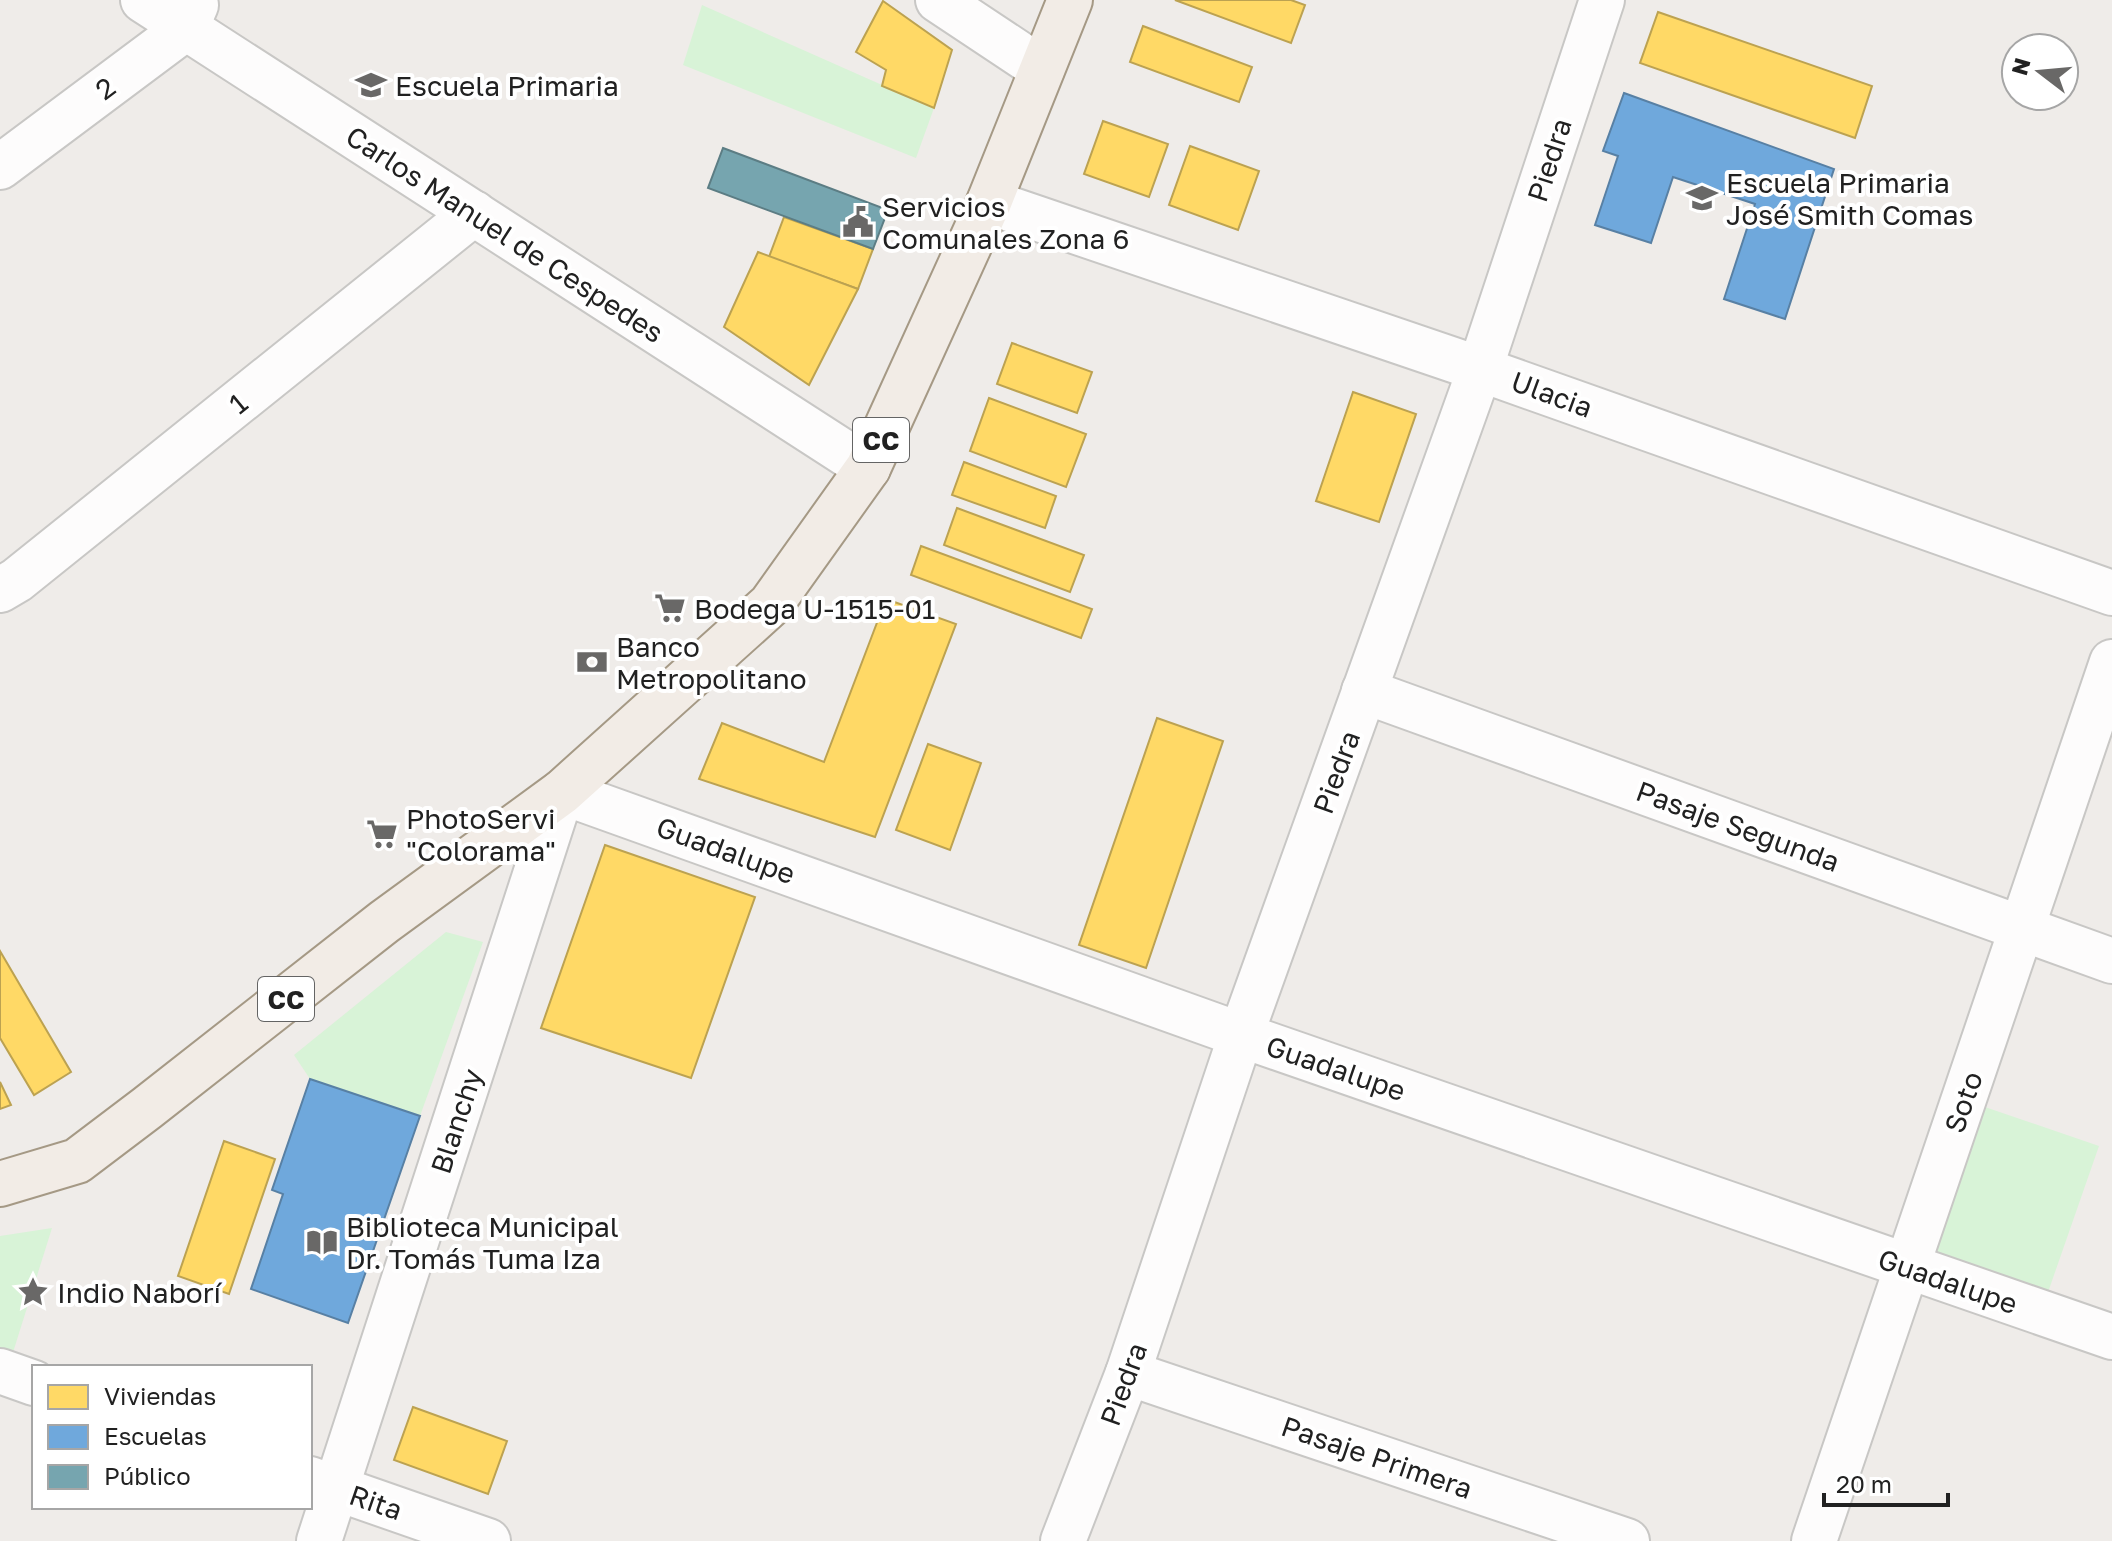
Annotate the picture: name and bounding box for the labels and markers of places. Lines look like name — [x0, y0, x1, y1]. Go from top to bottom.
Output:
school or university icon: Escuela Primaria — [354, 68, 388, 102]
place label: Escuela Primaria — [395, 69, 619, 102]
place label: Escuela Primaria José Smith Comas — [1726, 166, 1973, 231]
school or university icon: Escuela Primaria José Smith Comas — [1685, 181, 1719, 215]
place label: Servicios Comunales Zona 6 — [882, 190, 1129, 255]
public building icon: Servicios Comunales Zona 6 — [841, 205, 875, 239]
supermarket icon: Bodega U-1515-01 — [653, 591, 687, 625]
place label: Bodega U-1515-01 — [694, 592, 935, 625]
place label: Banco Metropolitano — [616, 630, 807, 695]
bank icon: Banco Metropolitano — [575, 645, 609, 679]
place label: PhotoServi "Colorama" — [406, 802, 556, 867]
supermarket icon: PhotoServi "Colorama" — [365, 817, 399, 851]
place label: Biblioteca Municipal Dr. Tomás Tuma Iza — [346, 1210, 619, 1275]
library icon: Biblioteca Municipal Dr. Tomás Tuma Iza — [305, 1225, 339, 1259]
place icon: Indio Naborí — [16, 1275, 50, 1309]
place label: Indio Naborí — [57, 1276, 223, 1309]

